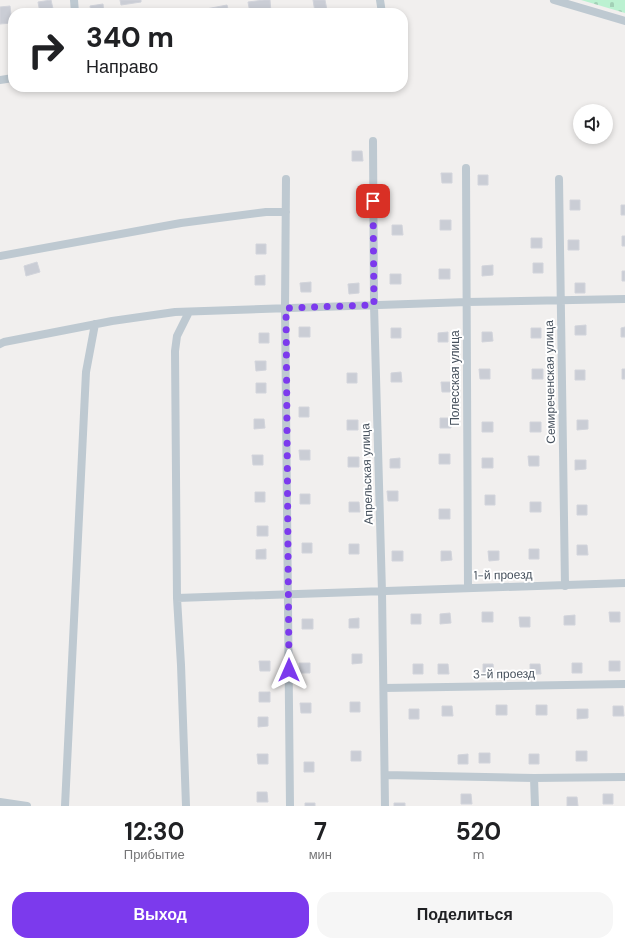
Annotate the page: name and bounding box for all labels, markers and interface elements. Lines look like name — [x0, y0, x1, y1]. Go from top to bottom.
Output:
text: 340 m — [86, 19, 174, 56]
icon: right — [20, 24, 72, 76]
text: Направо — [86, 55, 158, 79]
map controls — [573, 104, 613, 144]
button: sound — [573, 104, 613, 144]
pin — [356, 184, 390, 218]
icon: arrive — [362, 190, 384, 212]
street label: Семиреченская улица — [541, 320, 559, 444]
street label: Полесская улица — [447, 330, 463, 426]
street label: Апрельская улица — [357, 423, 377, 525]
street label: 1-й проезд — [474, 566, 532, 584]
position arrow — [268, 649, 310, 691]
street label: 3-й проезд — [473, 665, 535, 683]
text: 12:30 — [124, 816, 184, 847]
text: 7 — [314, 816, 327, 847]
text: 520 — [456, 816, 501, 847]
text: Прибытие — [124, 846, 185, 863]
text: мин — [309, 846, 332, 863]
text: m — [473, 846, 484, 863]
button: Выход — [12, 892, 309, 938]
button: Поделиться — [317, 892, 613, 938]

